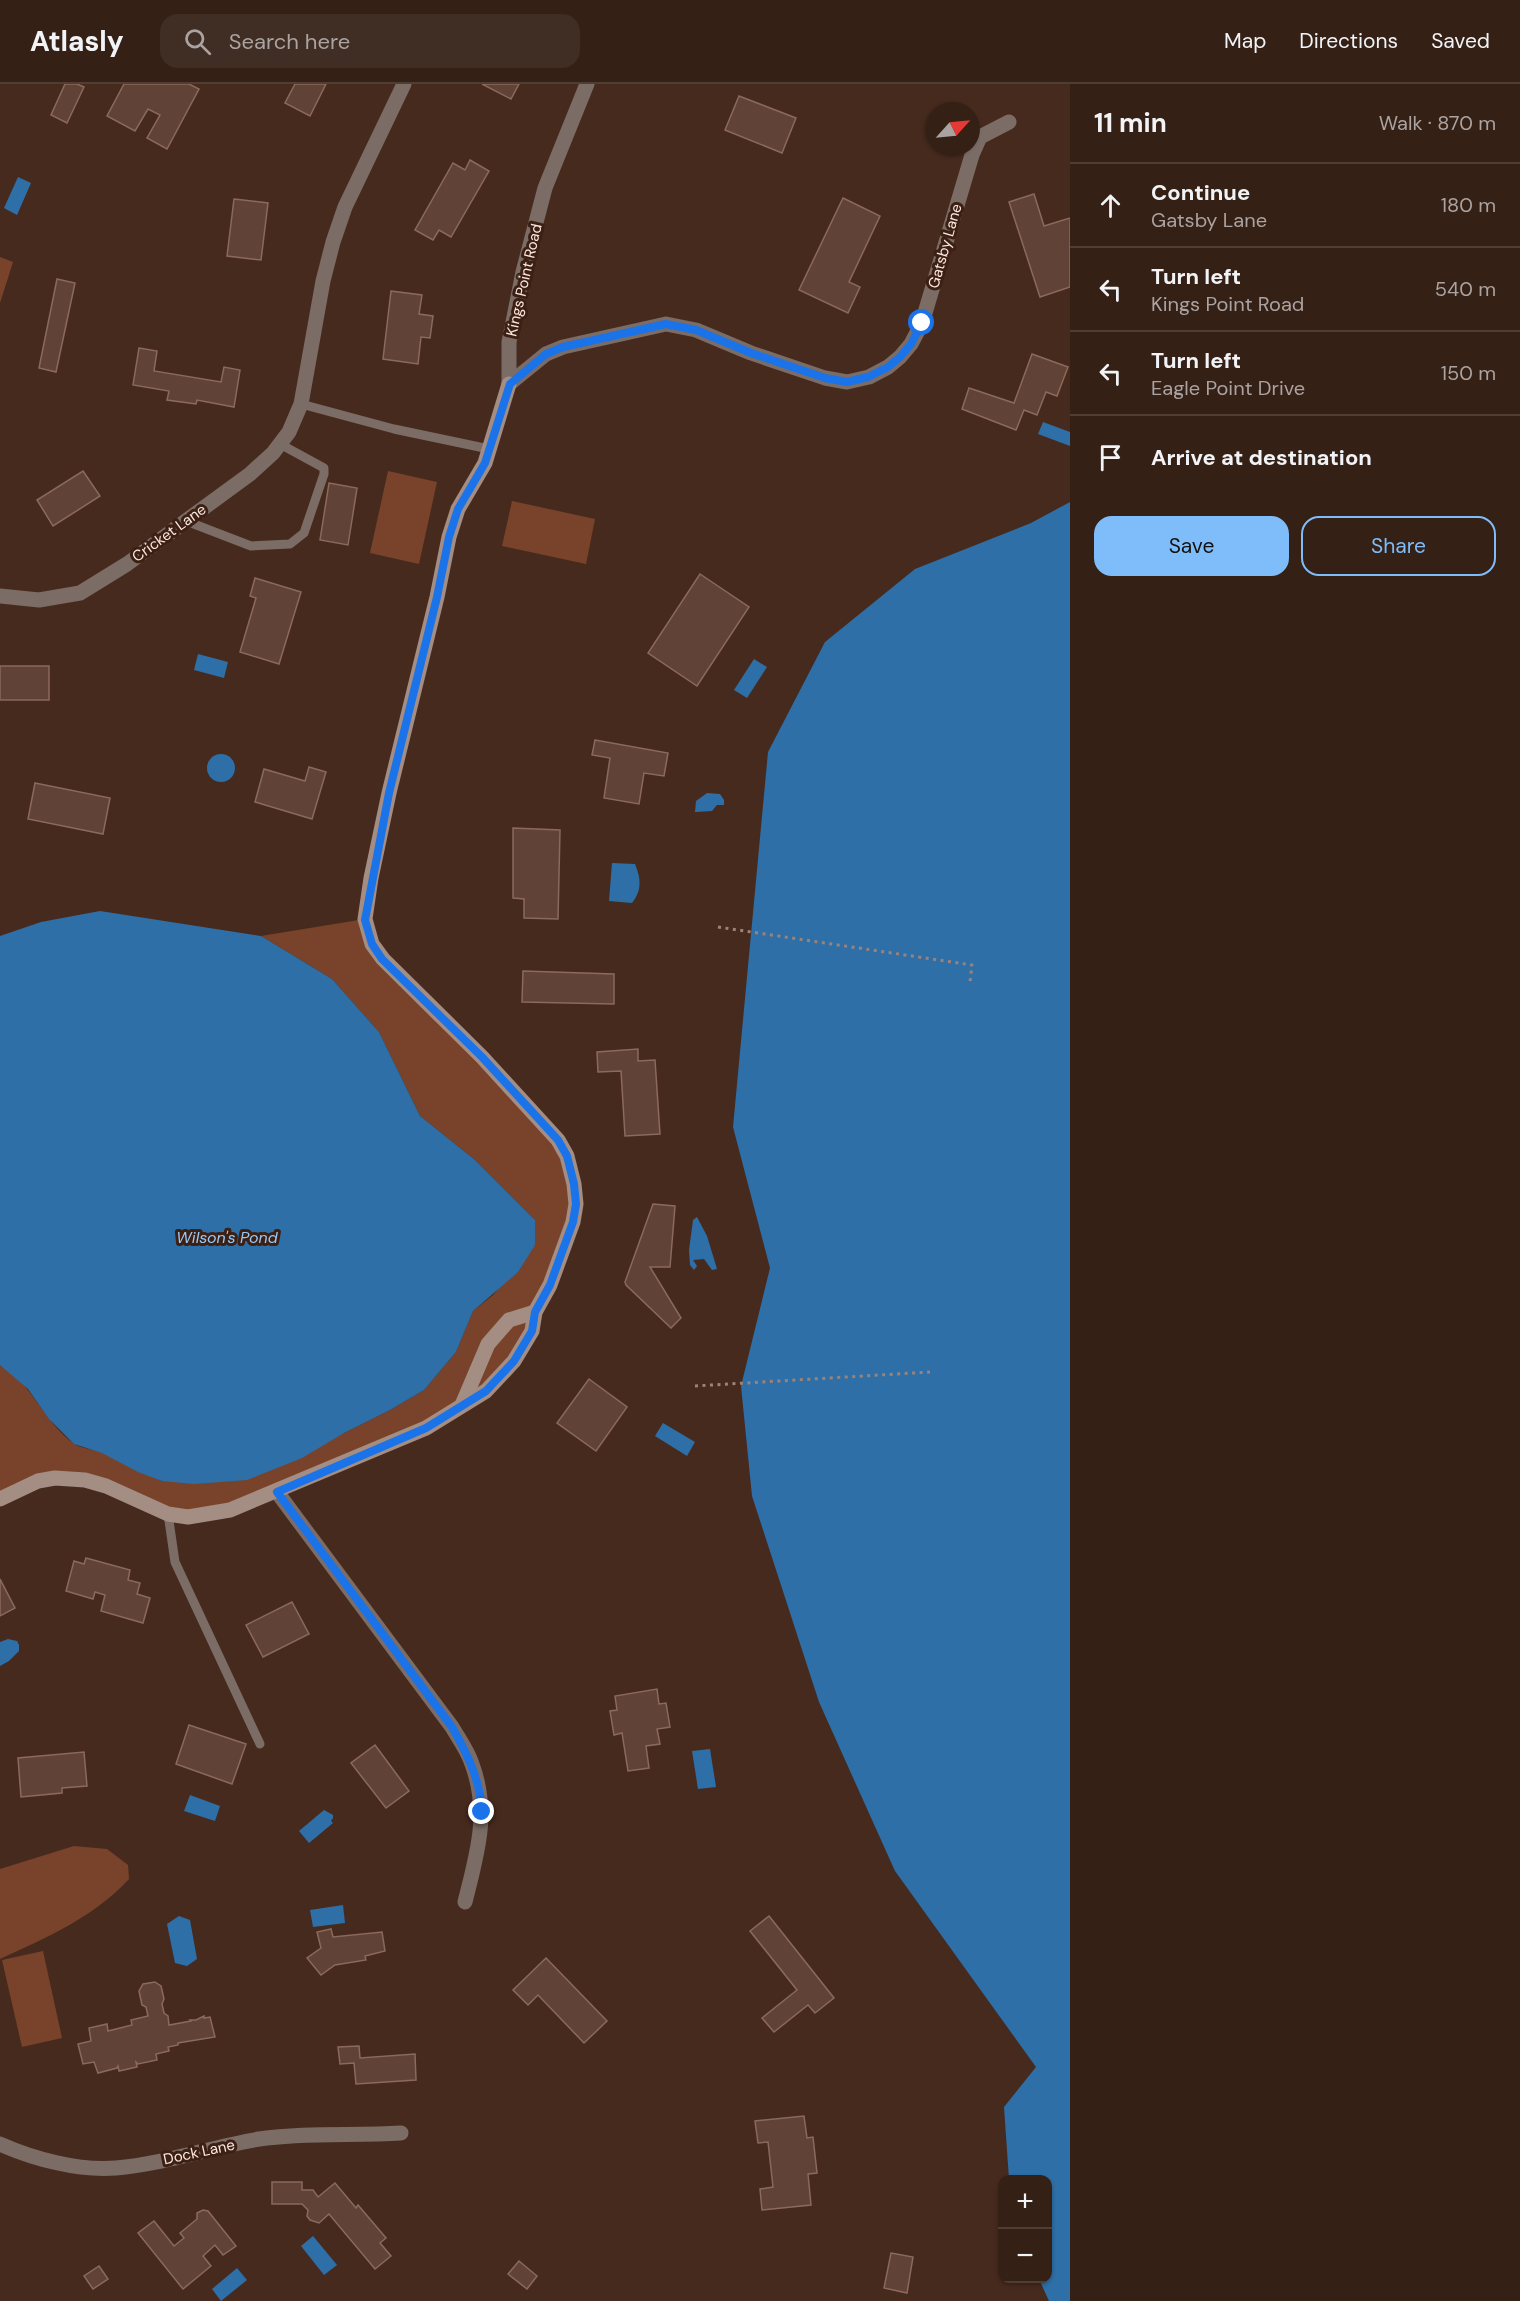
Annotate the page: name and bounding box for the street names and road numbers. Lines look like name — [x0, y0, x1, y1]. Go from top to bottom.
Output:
street label: Gatsby Lane — [923, 201, 967, 291]
street label: Kings Point Road — [501, 222, 547, 338]
street label: Cricket Lane — [128, 499, 210, 567]
street label: Dock Lane — [161, 2135, 237, 2169]

